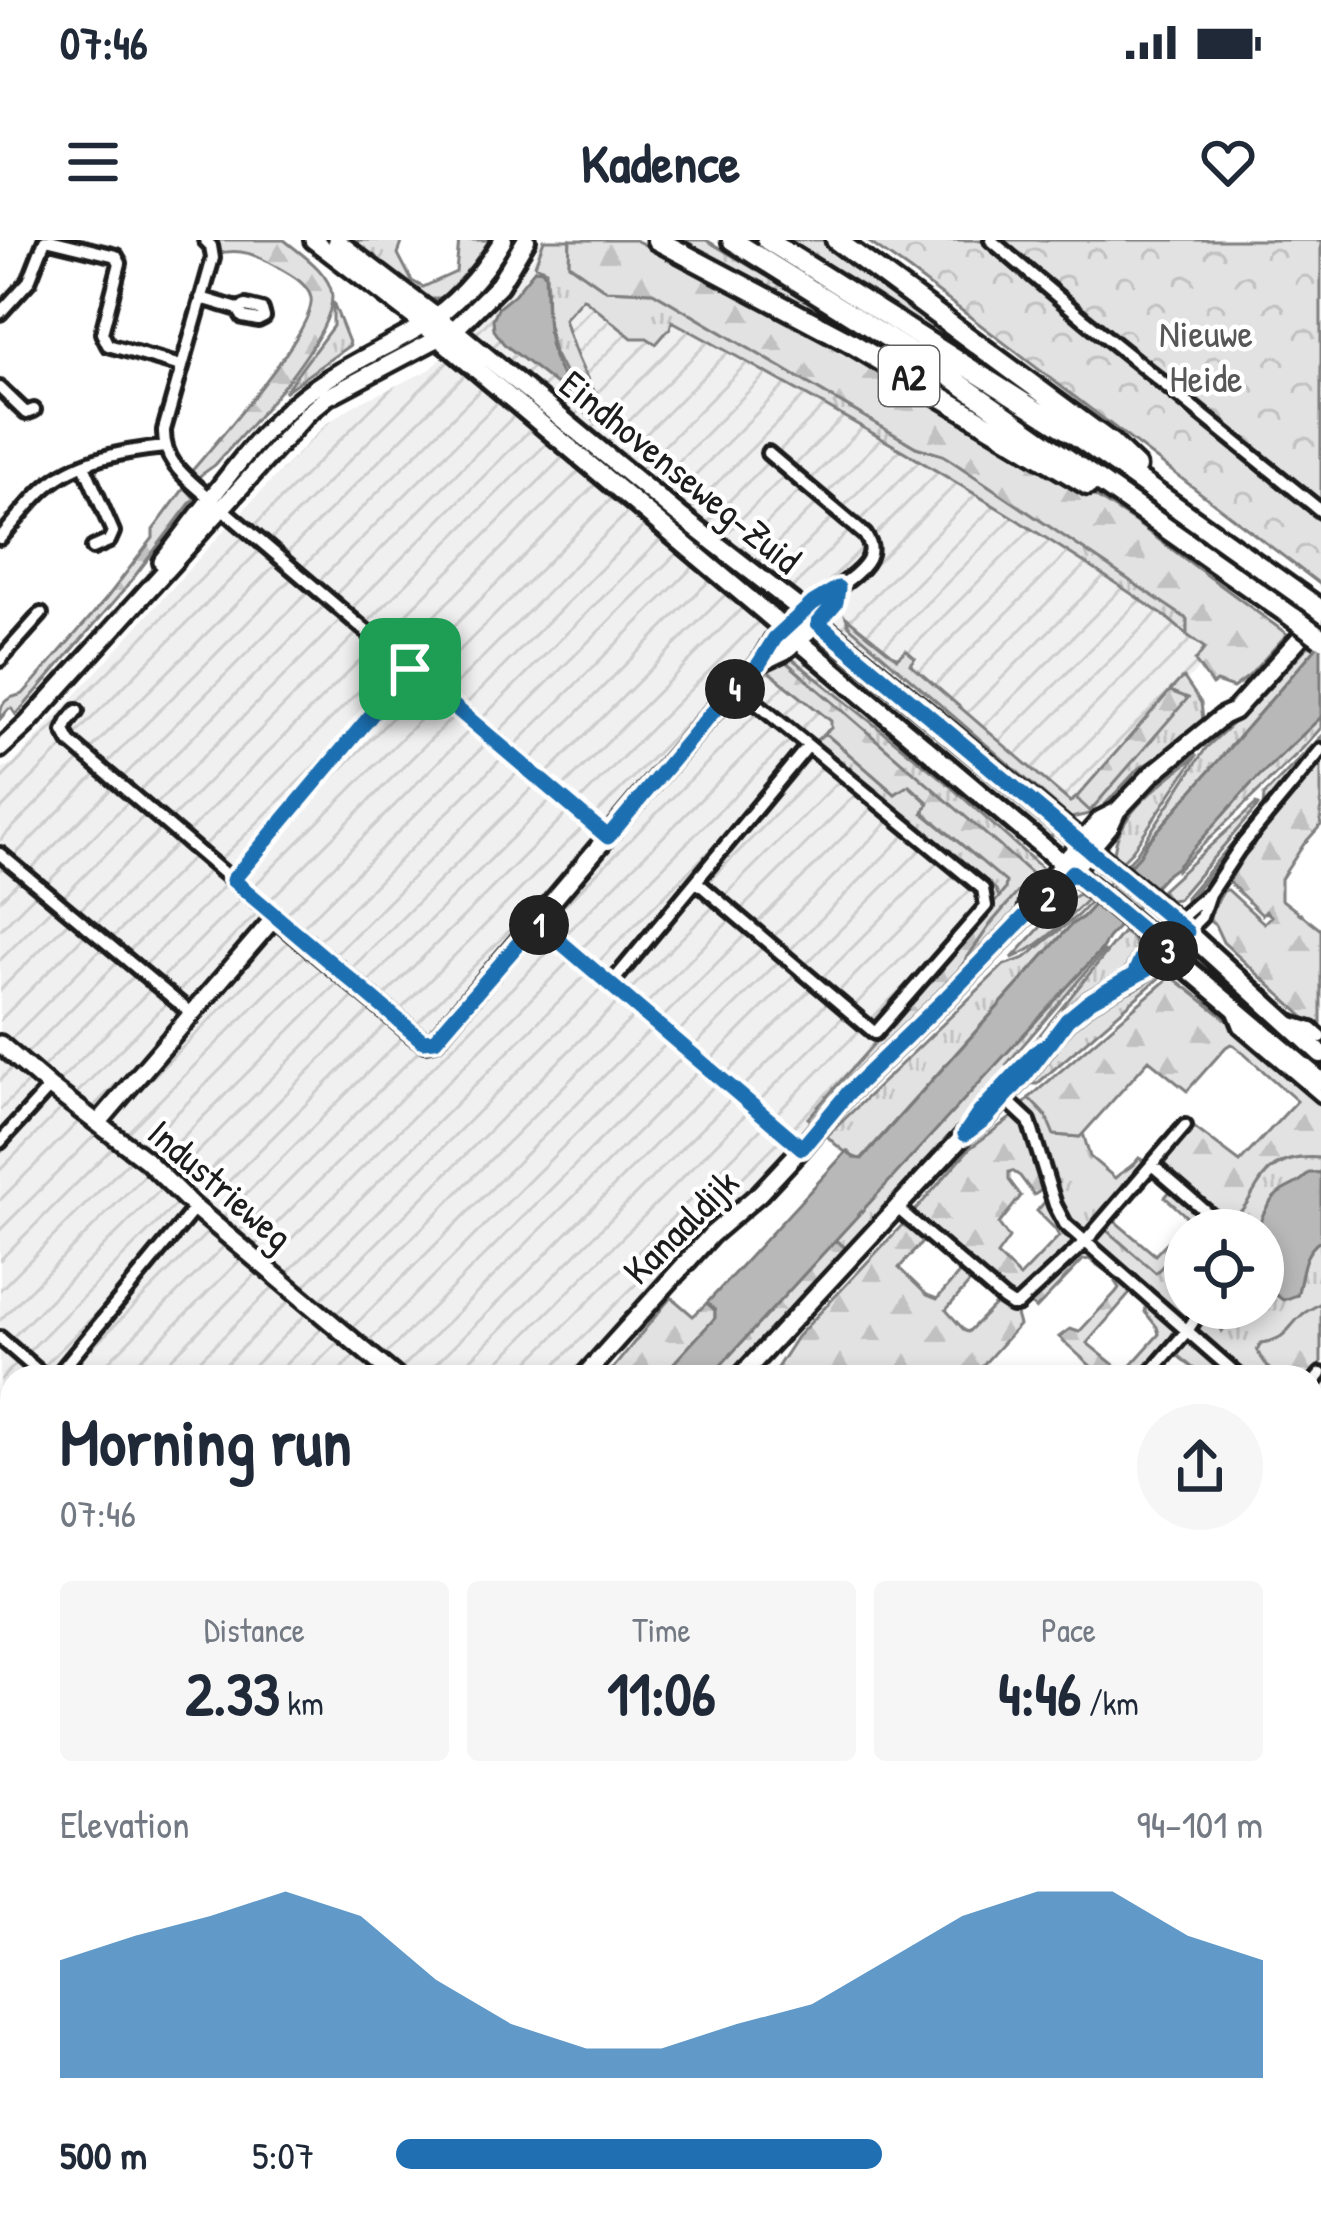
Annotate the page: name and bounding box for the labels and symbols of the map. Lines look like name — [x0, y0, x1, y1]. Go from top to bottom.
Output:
park label: Nieuwe Heide — [1159, 306, 1253, 404]
road number: A2 — [879, 346, 939, 406]
street label: Eindhovenseweg-Zuid — [549, 357, 813, 585]
pin — [359, 618, 461, 720]
pin: 4 — [705, 659, 765, 719]
pin: 2 — [1018, 869, 1078, 929]
pin: 1 — [509, 895, 569, 955]
pin: 3 — [1138, 921, 1198, 981]
street label: Industrieweg — [137, 1106, 305, 1262]
street label: Kanaaldijk — [611, 1157, 749, 1295]

